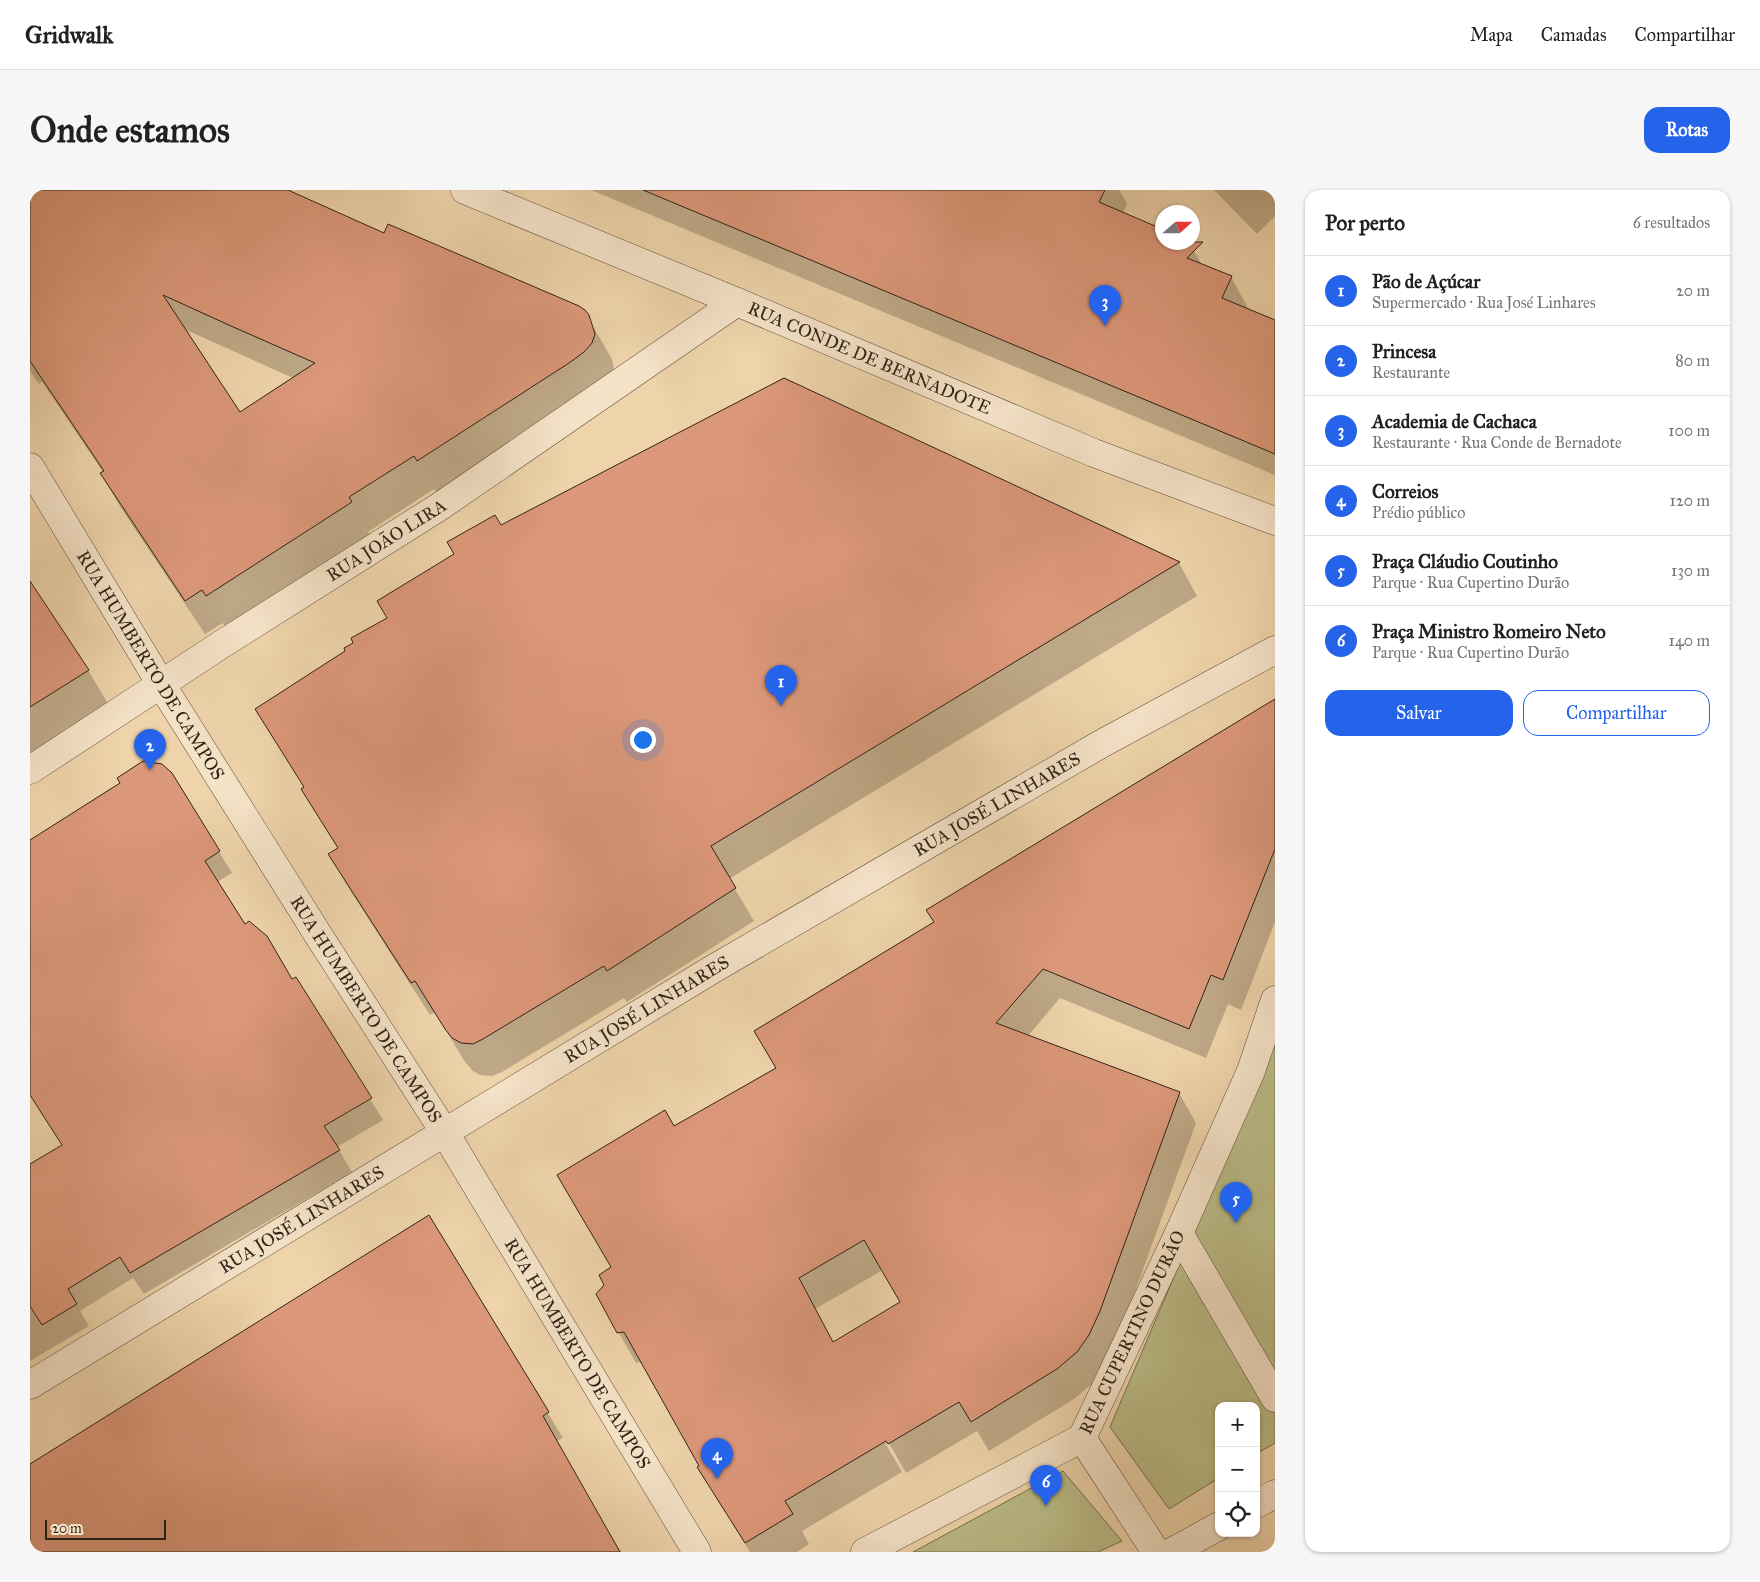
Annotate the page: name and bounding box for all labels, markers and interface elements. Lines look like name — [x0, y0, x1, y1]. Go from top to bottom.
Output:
text: Gridwalk — [25, 20, 113, 50]
text: Mapa — [1470, 24, 1513, 46]
text: Camadas — [1541, 24, 1607, 46]
text: Compartilhar — [1635, 24, 1735, 46]
button: Rotas — [1644, 107, 1730, 153]
text: Onde estamos — [30, 109, 230, 152]
north arrow — [1155, 205, 1200, 250]
text: Por perto — [1325, 210, 1405, 236]
text: 6 resultados — [1633, 213, 1710, 232]
text: Pão de Açúcar — [1372, 270, 1480, 293]
text: 1 — [1338, 281, 1344, 300]
text: 20 m — [1676, 281, 1710, 300]
pin: 3 — [1089, 285, 1121, 326]
text: Supermercado · Rua José Linhares — [1372, 293, 1596, 312]
street label: RUA CONDE DE BERNADOTE — [745, 297, 995, 419]
text: Princesa — [1372, 340, 1436, 363]
text: 2 — [1337, 351, 1345, 370]
text: 80 m — [1675, 351, 1710, 370]
text: Restaurante — [1372, 363, 1450, 382]
text: Academia de Cachaca — [1372, 410, 1537, 433]
text: 3 — [1338, 421, 1344, 440]
text: 100 m — [1668, 421, 1710, 440]
text: Restaurante · Rua Conde de Bernadote — [1372, 433, 1622, 452]
text: Correios — [1372, 480, 1438, 503]
text: 4 — [1337, 491, 1345, 510]
text: 120 m — [1670, 491, 1710, 510]
street label: RUA JOÃO LIRA — [322, 494, 451, 586]
text: Prédio público — [1372, 503, 1465, 522]
street label: RUA HUMBERTO DE CAMPOS — [72, 546, 229, 784]
text: Praça Cláudio Coutinho — [1372, 550, 1558, 573]
text: 5 — [1337, 561, 1345, 580]
text: 130 m — [1671, 561, 1710, 580]
text: Parque · Rua Cupertino Durão — [1372, 573, 1569, 592]
text: Praça Ministro Romeiro Neto — [1372, 620, 1606, 643]
text: 6 — [1337, 631, 1345, 650]
text: 140 m — [1669, 631, 1710, 650]
text: Parque · Rua Cupertino Durão — [1372, 643, 1569, 662]
pin: 1 — [765, 665, 797, 706]
button: Salvar — [1325, 690, 1513, 736]
button: Compartilhar — [1523, 690, 1710, 736]
your location — [630, 727, 656, 753]
pin: 2 — [134, 729, 166, 770]
street label: RUA JOSÉ LINHARES — [909, 747, 1084, 861]
street label: RUA HUMBERTO DE CAMPOS — [285, 892, 447, 1127]
street label: RUA JOSÉ LINHARES — [560, 951, 733, 1068]
street label: RUA JOSÉ LINHARES — [215, 1161, 388, 1278]
pin: 5 — [1220, 1182, 1252, 1223]
street label: RUA CUPERTINO DURÃO — [1074, 1227, 1190, 1438]
street label: RUA HUMBERTO DE CAMPOS — [500, 1234, 655, 1473]
map controls — [1215, 1402, 1260, 1537]
button: + — [1215, 1402, 1260, 1447]
pin: 4 — [701, 1438, 733, 1479]
button: − — [1215, 1447, 1260, 1492]
pin: 6 — [1030, 1465, 1062, 1506]
button: locate — [1215, 1492, 1260, 1537]
scale bar — [45, 1517, 166, 1540]
text: 20 m — [52, 1520, 82, 1537]

